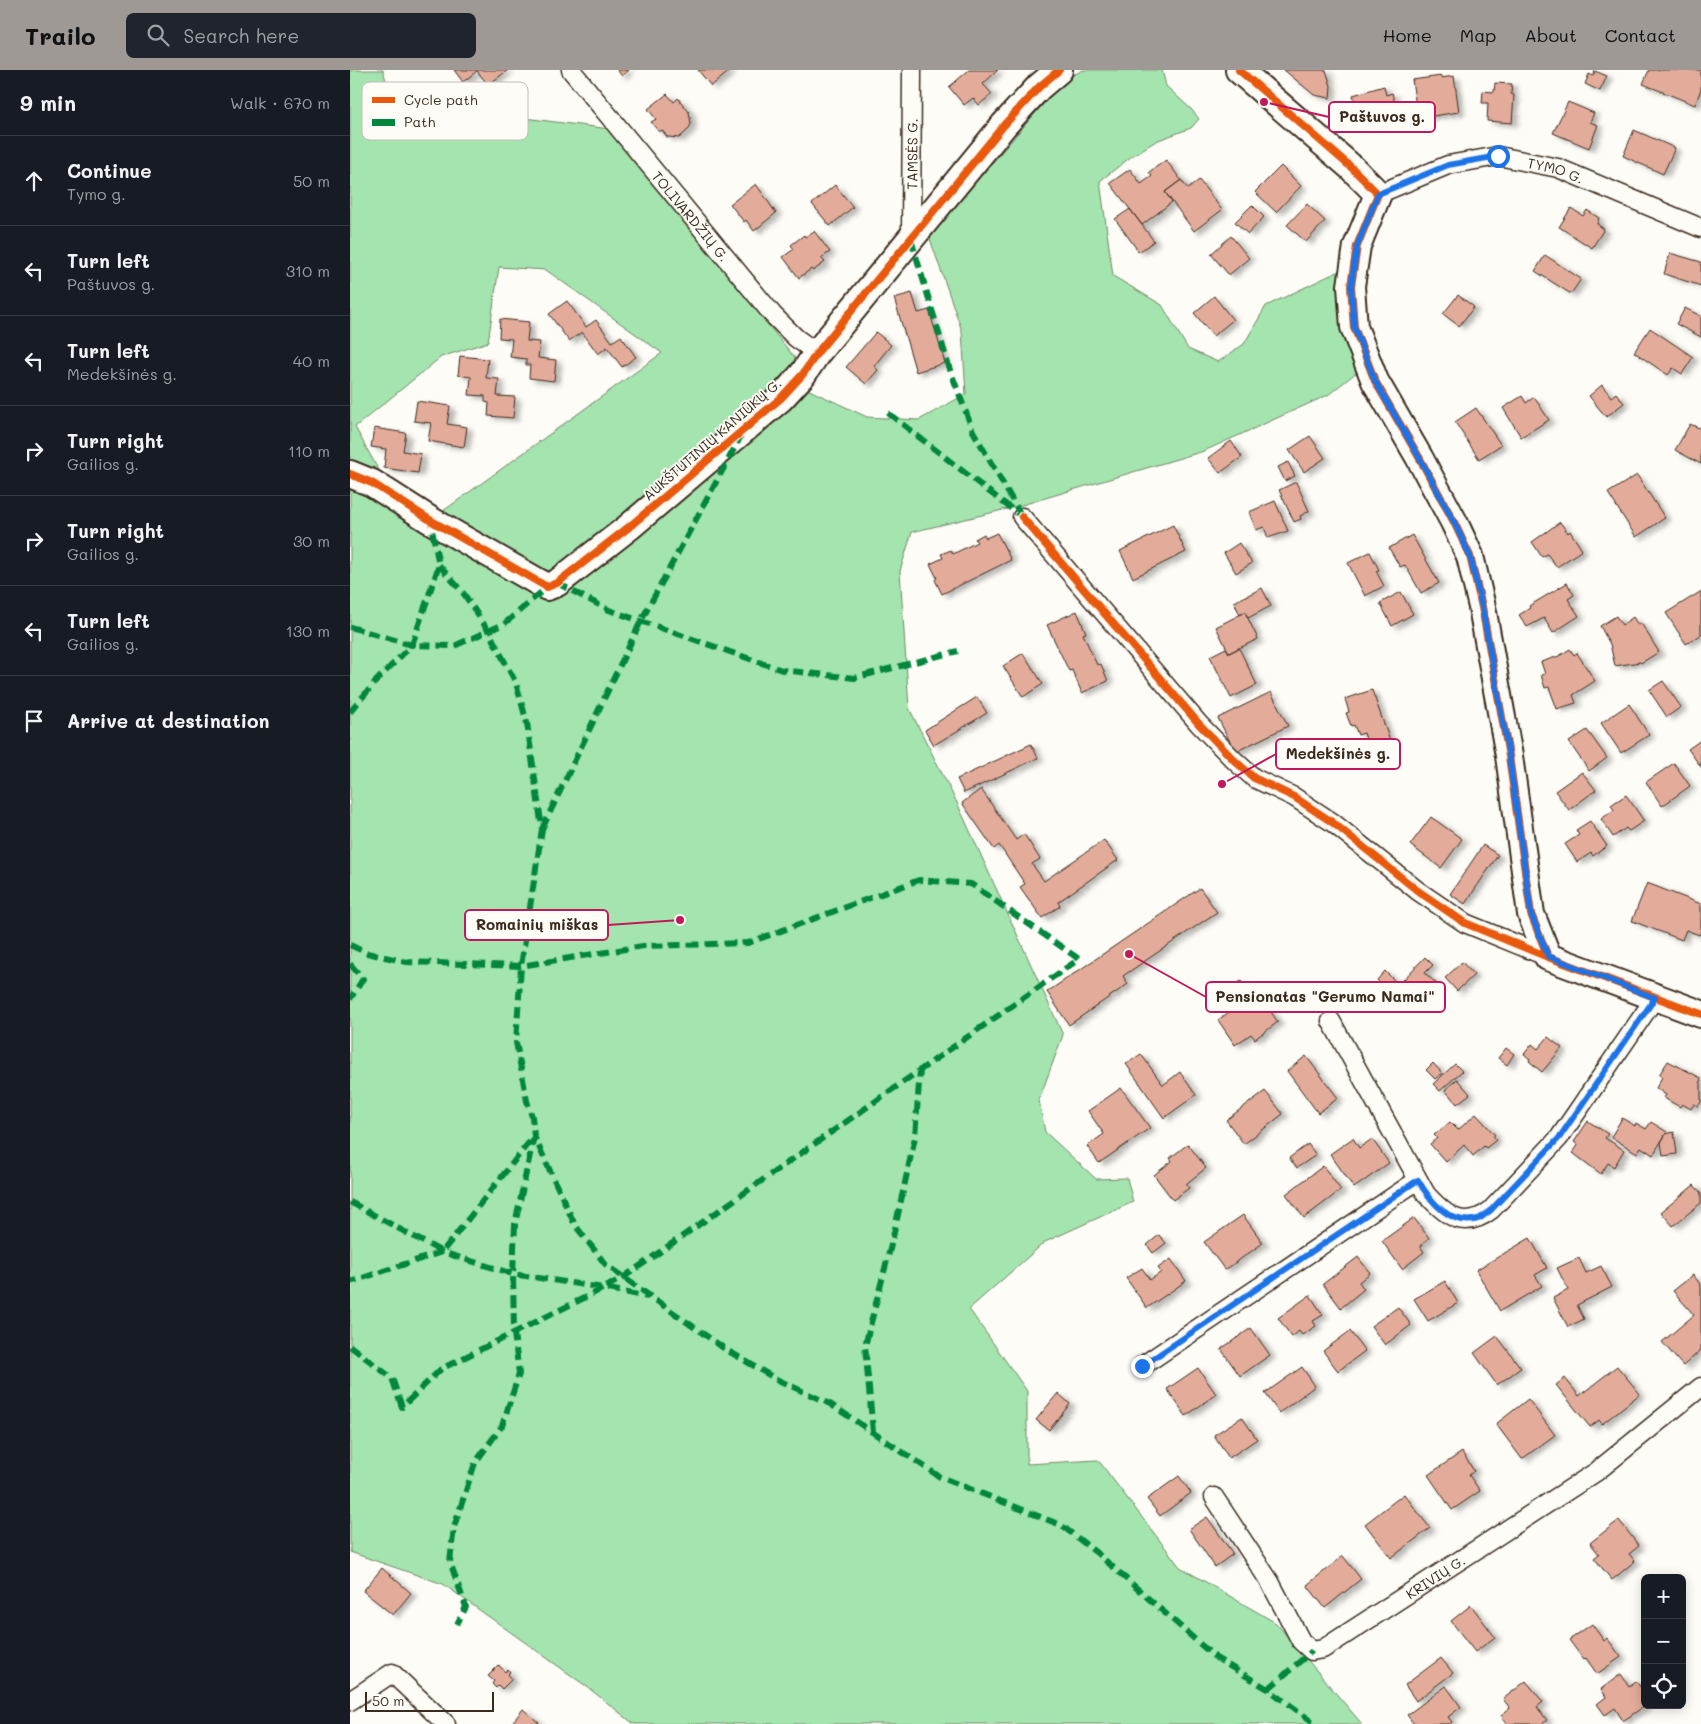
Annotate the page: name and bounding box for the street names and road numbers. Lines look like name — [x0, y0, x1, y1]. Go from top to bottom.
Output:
street label: TAMSĖS G. — [902, 118, 921, 190]
street label: TYMO G. — [1526, 153, 1587, 187]
street label: TOLIVARDŽIŲ G. — [648, 167, 734, 265]
street label: AUKŠTUTINIŲ KANIŪKŲ G. — [639, 374, 785, 504]
street label: KRIVIŲ G. — [1402, 1550, 1468, 1603]

